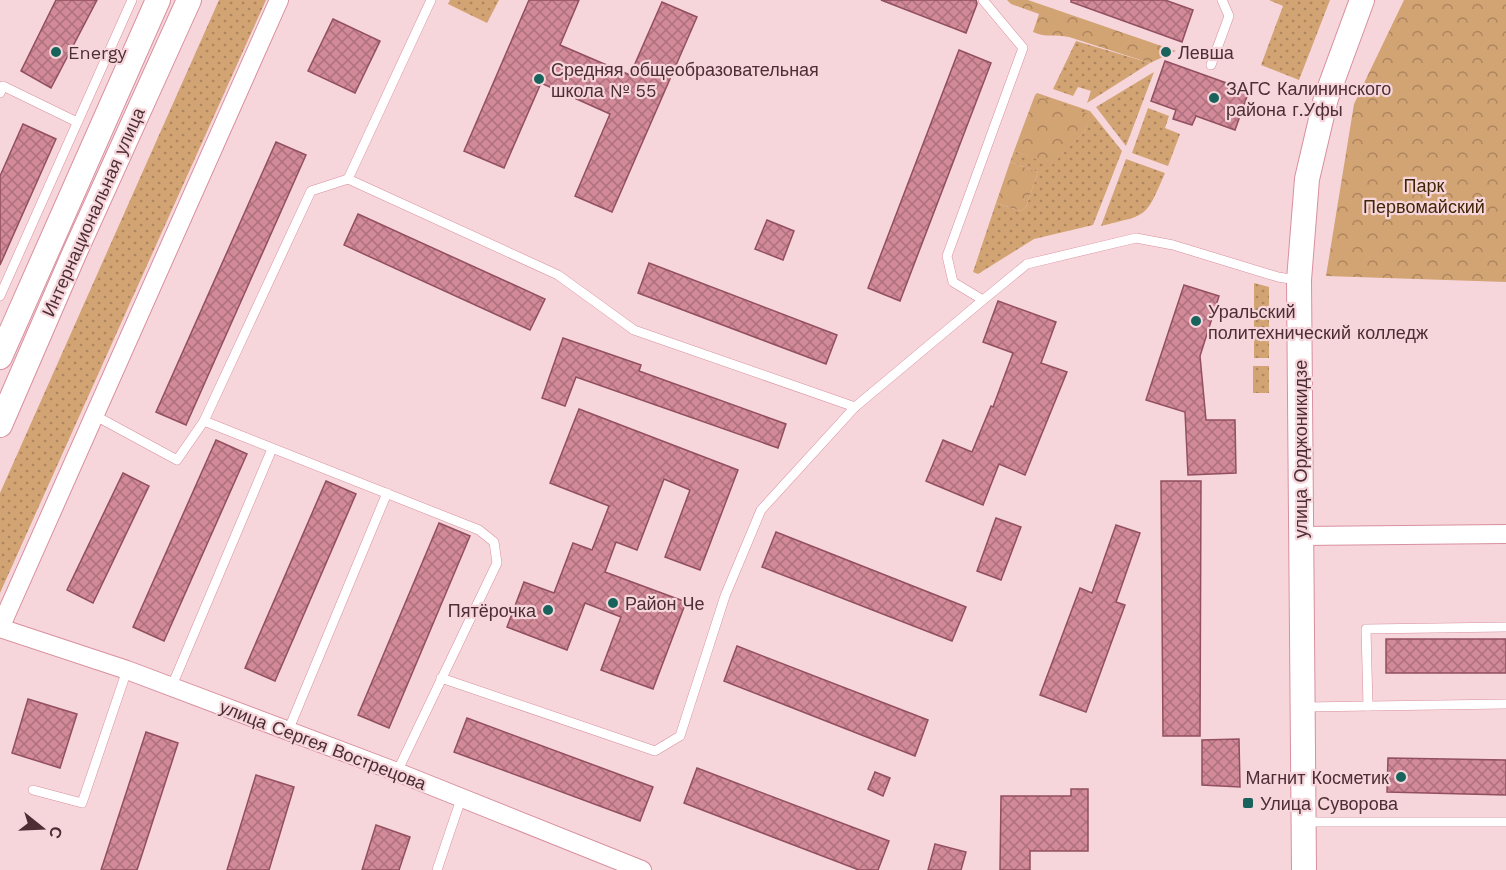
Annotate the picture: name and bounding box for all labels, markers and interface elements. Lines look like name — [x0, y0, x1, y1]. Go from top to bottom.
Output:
place label: Energy — [68, 42, 127, 63]
place label: Левша — [1178, 42, 1235, 63]
marker: Energy — [49, 45, 63, 59]
marker: Левша — [1159, 45, 1173, 59]
place label: Средняя общеобразовательная школа № 55 — [551, 59, 819, 101]
marker: Средняя общеобразовательная школа № 55 — [532, 72, 546, 86]
place label: ЗАГС Калининского района г.Уфы — [1226, 78, 1391, 120]
marker: ЗАГС Калининского района г.Уфы — [1207, 91, 1221, 105]
street label: Интернациональная улица — [37, 103, 149, 320]
park label: Парк Первомайский — [1363, 175, 1485, 217]
place label: Уральский политехнический колледж — [1208, 301, 1428, 343]
marker: Уральский политехнический колледж — [1189, 314, 1203, 328]
street label: улица Орджоникидзе — [1290, 360, 1311, 538]
place label: Район Че — [625, 593, 705, 614]
marker: Район Че — [606, 596, 620, 610]
place label: Пятёрочка — [448, 600, 537, 621]
marker: Пятёрочка — [541, 603, 555, 617]
street label: улица Сергея Вострецова — [217, 696, 430, 794]
place label: Магнит Косметик — [1245, 767, 1389, 788]
marker: Магнит Косметик — [1394, 770, 1408, 784]
place label: Улица Суворова — [1260, 793, 1399, 814]
marker: Улица Суворова — [1241, 796, 1255, 810]
north arrow — [12, 798, 72, 858]
text: С — [45, 824, 67, 841]

